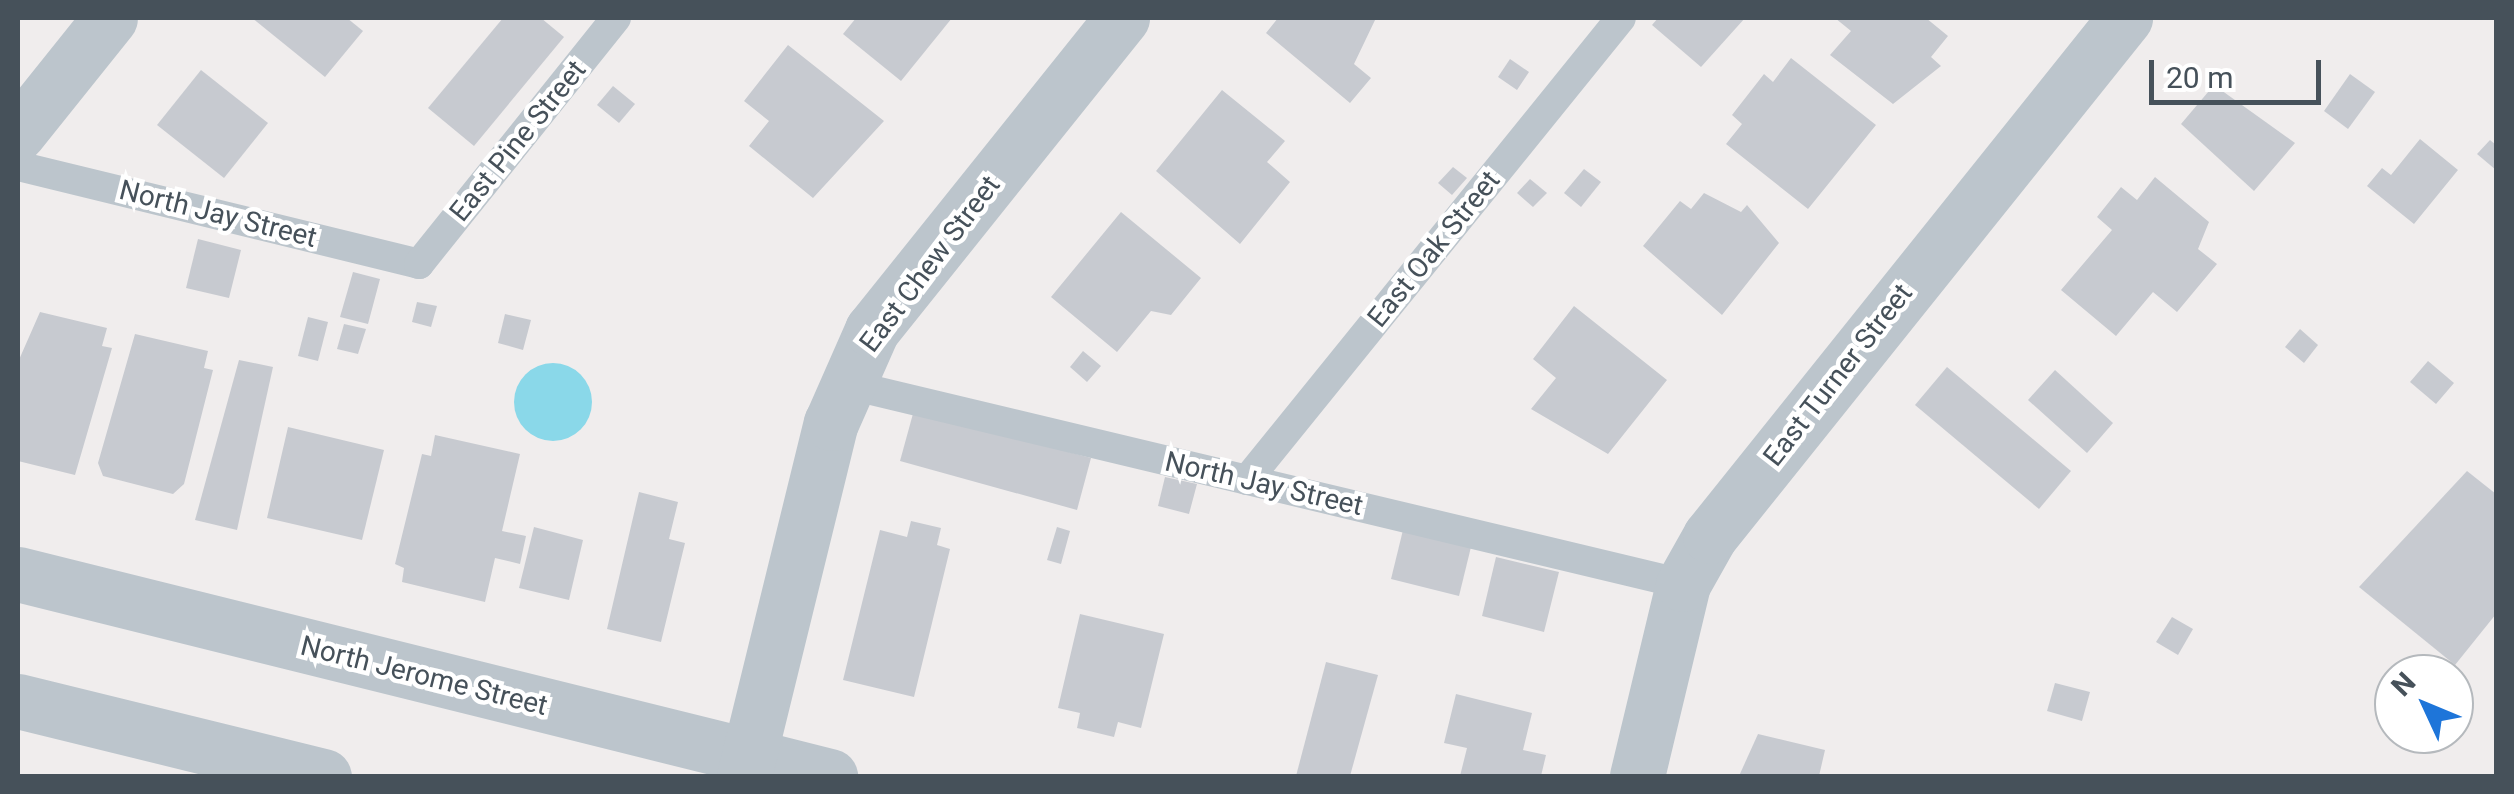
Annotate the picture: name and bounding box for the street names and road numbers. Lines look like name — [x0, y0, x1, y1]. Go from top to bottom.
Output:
street label: East Pine Street — [443, 54, 593, 228]
street label: East Oak Street — [1361, 164, 1507, 334]
street label: East Chew Street — [853, 169, 1007, 359]
street label: North Jay Street — [116, 173, 320, 255]
street label: East Turner Street — [1756, 277, 1920, 473]
street label: North Jay Street — [1162, 445, 1366, 523]
street label: North Jerome Street — [297, 629, 551, 723]

